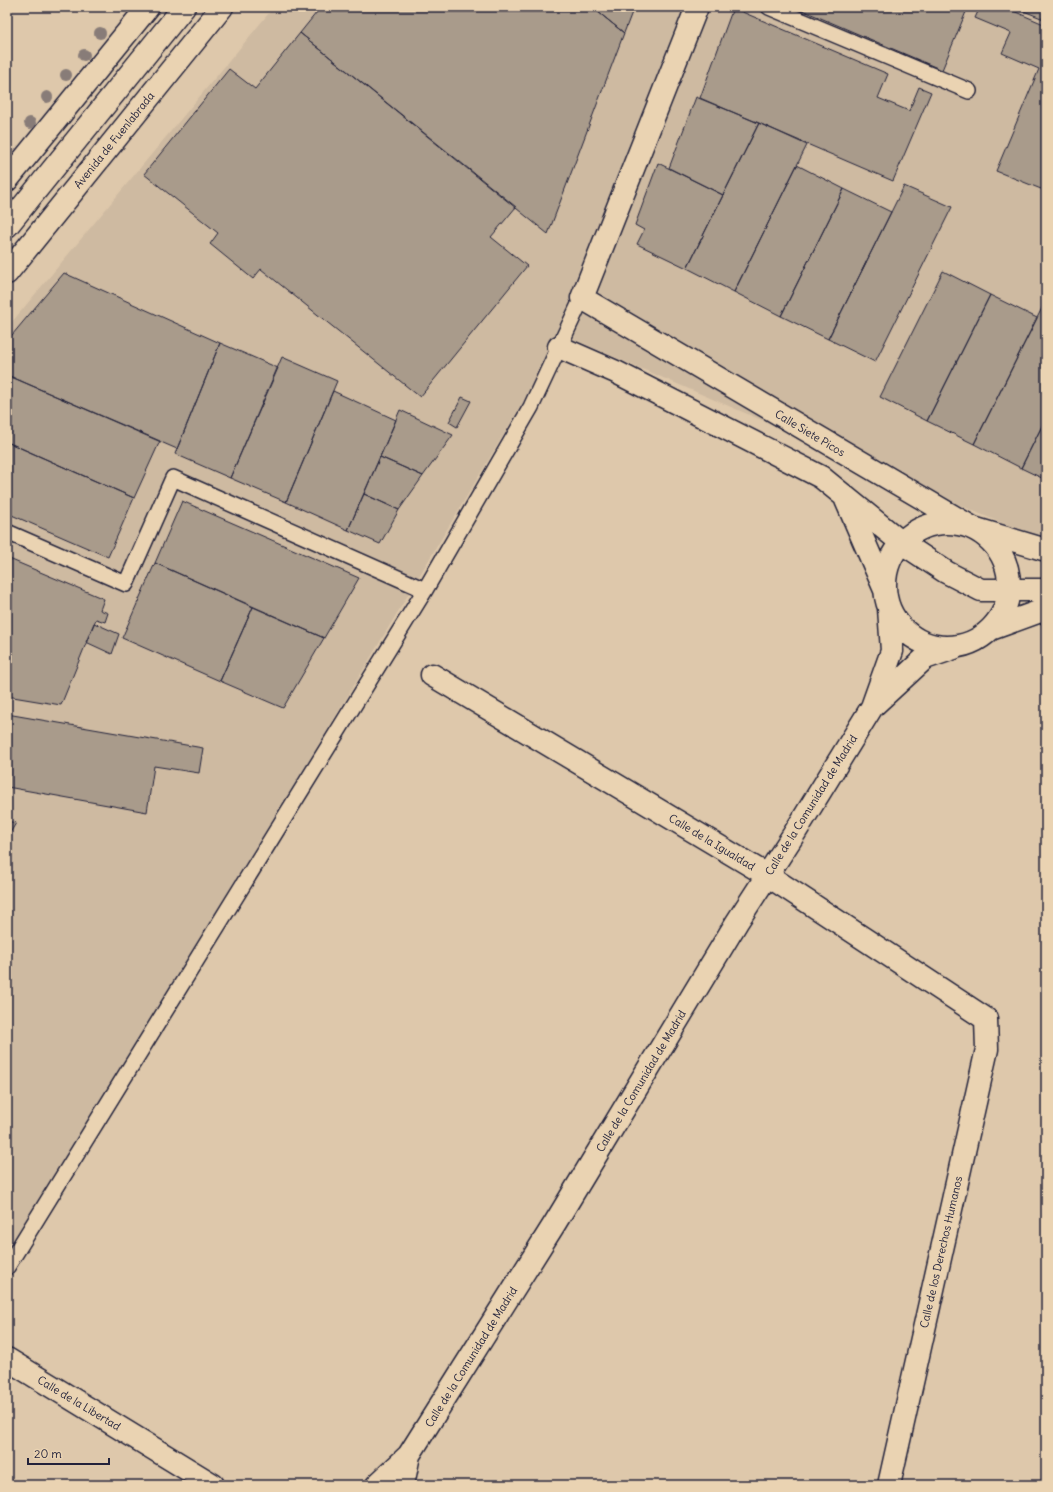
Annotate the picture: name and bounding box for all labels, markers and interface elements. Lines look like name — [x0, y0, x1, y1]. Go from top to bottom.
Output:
street label: Avenida de Fuenlabrada — [71, 89, 157, 191]
street label: Calle Siete Picos — [772, 407, 848, 459]
street label: Calle de la Comunidad de Madrid — [762, 732, 860, 878]
street label: Calle de la Igualdad — [666, 811, 758, 874]
street label: Calle de la Comunidad de Madrid — [593, 1007, 689, 1155]
street label: Calle de los Derechos Humanos — [917, 1175, 965, 1329]
street label: Calle de la Comunidad de Madrid — [422, 1284, 520, 1430]
street label: Calle de la Libertad — [35, 1373, 124, 1434]
scale bar — [28, 1440, 109, 1466]
text: 20 m — [34, 1446, 62, 1461]

